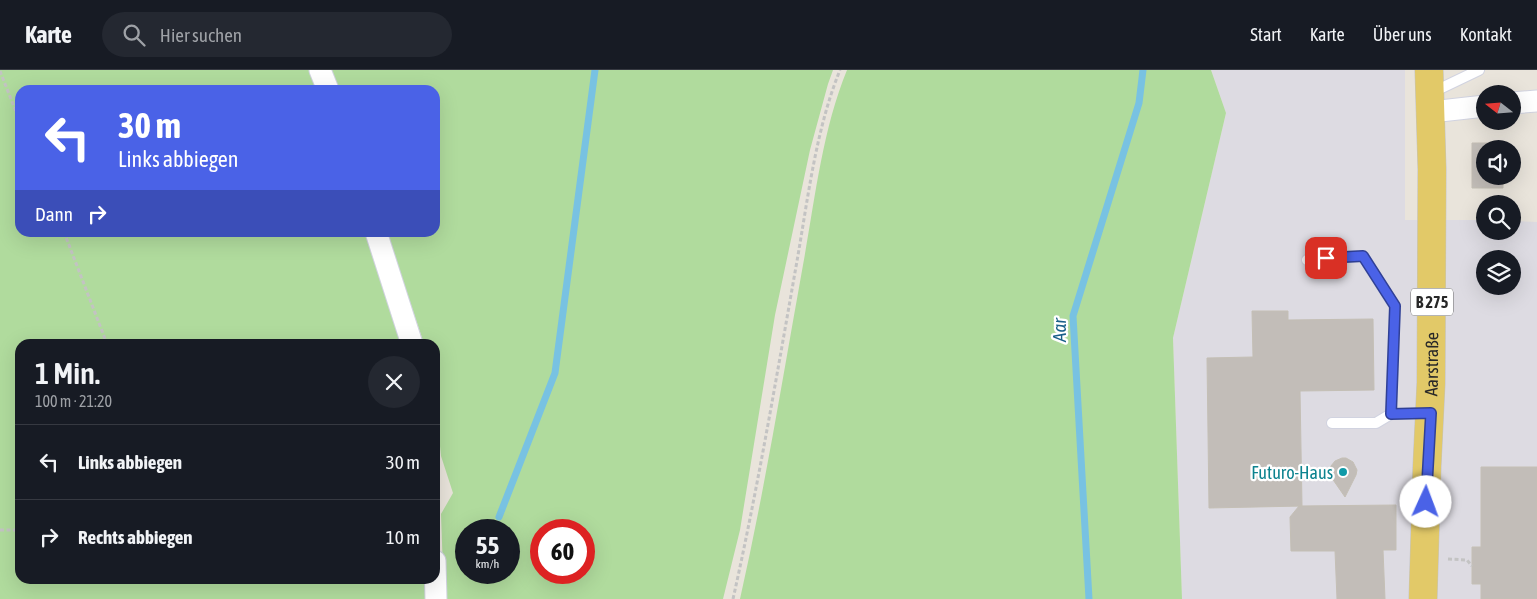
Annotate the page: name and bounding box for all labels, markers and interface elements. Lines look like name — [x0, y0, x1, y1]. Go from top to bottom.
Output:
search box — [102, 12, 452, 57]
text: Karte — [25, 21, 72, 48]
icon: search — [120, 21, 148, 49]
text: Hier suchen — [160, 24, 242, 46]
text: Start — [1250, 24, 1282, 45]
text: Karte — [1310, 24, 1345, 45]
text: Über uns — [1373, 24, 1432, 45]
text: Kontakt — [1460, 24, 1512, 45]
north arrow — [1476, 85, 1521, 130]
map controls — [1476, 85, 1521, 295]
icon: left — [35, 105, 100, 170]
text: 30 m — [118, 105, 181, 145]
button: sound — [1476, 140, 1521, 185]
text: Links abbiegen — [118, 146, 239, 172]
button: search — [1476, 195, 1521, 240]
icon: right — [83, 200, 111, 228]
text: Dann — [35, 203, 73, 225]
pin — [1305, 237, 1347, 279]
icon: arrive — [1312, 244, 1340, 272]
button: layers — [1476, 250, 1521, 295]
road number: B 275 — [1411, 288, 1453, 316]
water label: Aar — [1048, 317, 1070, 343]
street label: Aarstraße — [1420, 332, 1442, 397]
text: 1 Min. — [35, 356, 100, 390]
button: close — [368, 356, 420, 408]
text: 100 m · 21:20 — [35, 392, 112, 410]
icon: left — [35, 448, 63, 476]
text: Links abbiegen — [78, 451, 182, 473]
text: 30 m — [386, 451, 420, 473]
place label: Futuro-Haus — [1251, 462, 1333, 483]
marker: Futuro-Haus — [1337, 466, 1349, 478]
position arrow — [1399, 475, 1451, 527]
speed limit sign: 60 — [530, 519, 595, 584]
icon: right — [35, 523, 63, 551]
text: Rechts abbiegen — [78, 526, 193, 548]
text: 10 m — [386, 526, 420, 548]
text: 55 — [476, 531, 499, 559]
text: km/h — [476, 557, 499, 571]

